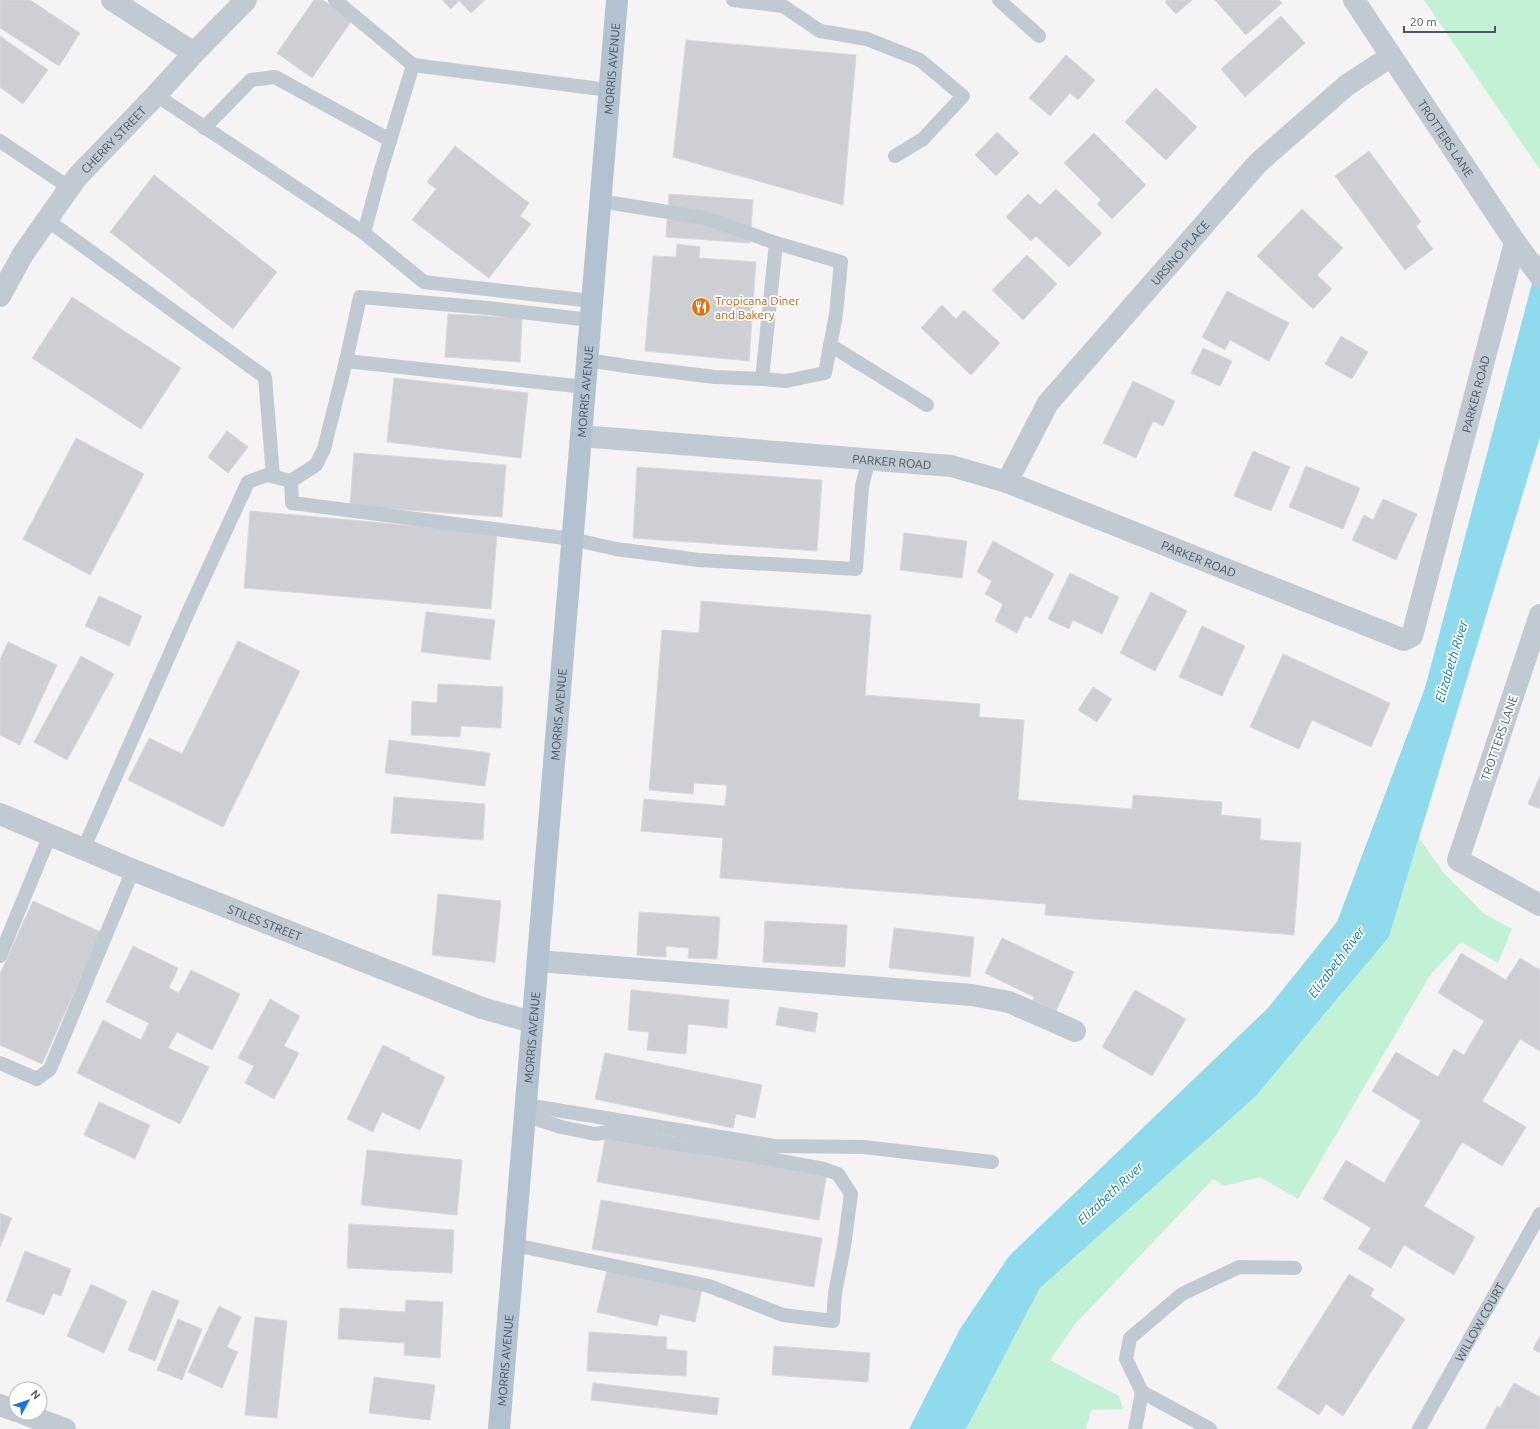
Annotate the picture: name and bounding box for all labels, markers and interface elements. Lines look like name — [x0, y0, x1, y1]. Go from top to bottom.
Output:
scale bar — [1404, 8, 1495, 34]
text: 20 m — [1410, 15, 1437, 28]
street label: MORRIS AVENUE — [601, 22, 622, 115]
street label: TROTTERS LANE — [1416, 97, 1476, 179]
street label: CHERRY STREET — [78, 103, 148, 176]
street label: URSINO PLACE — [1148, 217, 1211, 287]
place label: Tropicana Diner and Bakery — [715, 294, 800, 321]
restaurant icon: Tropicana Diner and Bakery — [690, 296, 712, 318]
street label: MORRIS AVENUE — [574, 345, 595, 438]
street label: PARKER ROAD — [1459, 354, 1492, 434]
street label: PARKER ROAD — [852, 452, 932, 471]
street label: PARKER ROAD — [1160, 538, 1238, 579]
water label: Elizabeth River — [1432, 617, 1470, 704]
street label: MORRIS AVENUE — [548, 668, 568, 761]
street label: TROTTERS LANE — [1478, 693, 1520, 783]
street label: STILES STREET — [226, 902, 304, 943]
water label: Elizabeth River — [1305, 923, 1368, 1000]
street label: MORRIS AVENUE — [521, 991, 542, 1084]
water label: Elizabeth River — [1074, 1158, 1146, 1227]
street label: WILLOW COURT — [1452, 1280, 1507, 1363]
street label: MORRIS AVENUE — [494, 1314, 515, 1407]
north arrow — [8, 1381, 48, 1421]
text: N — [28, 1388, 43, 1402]

